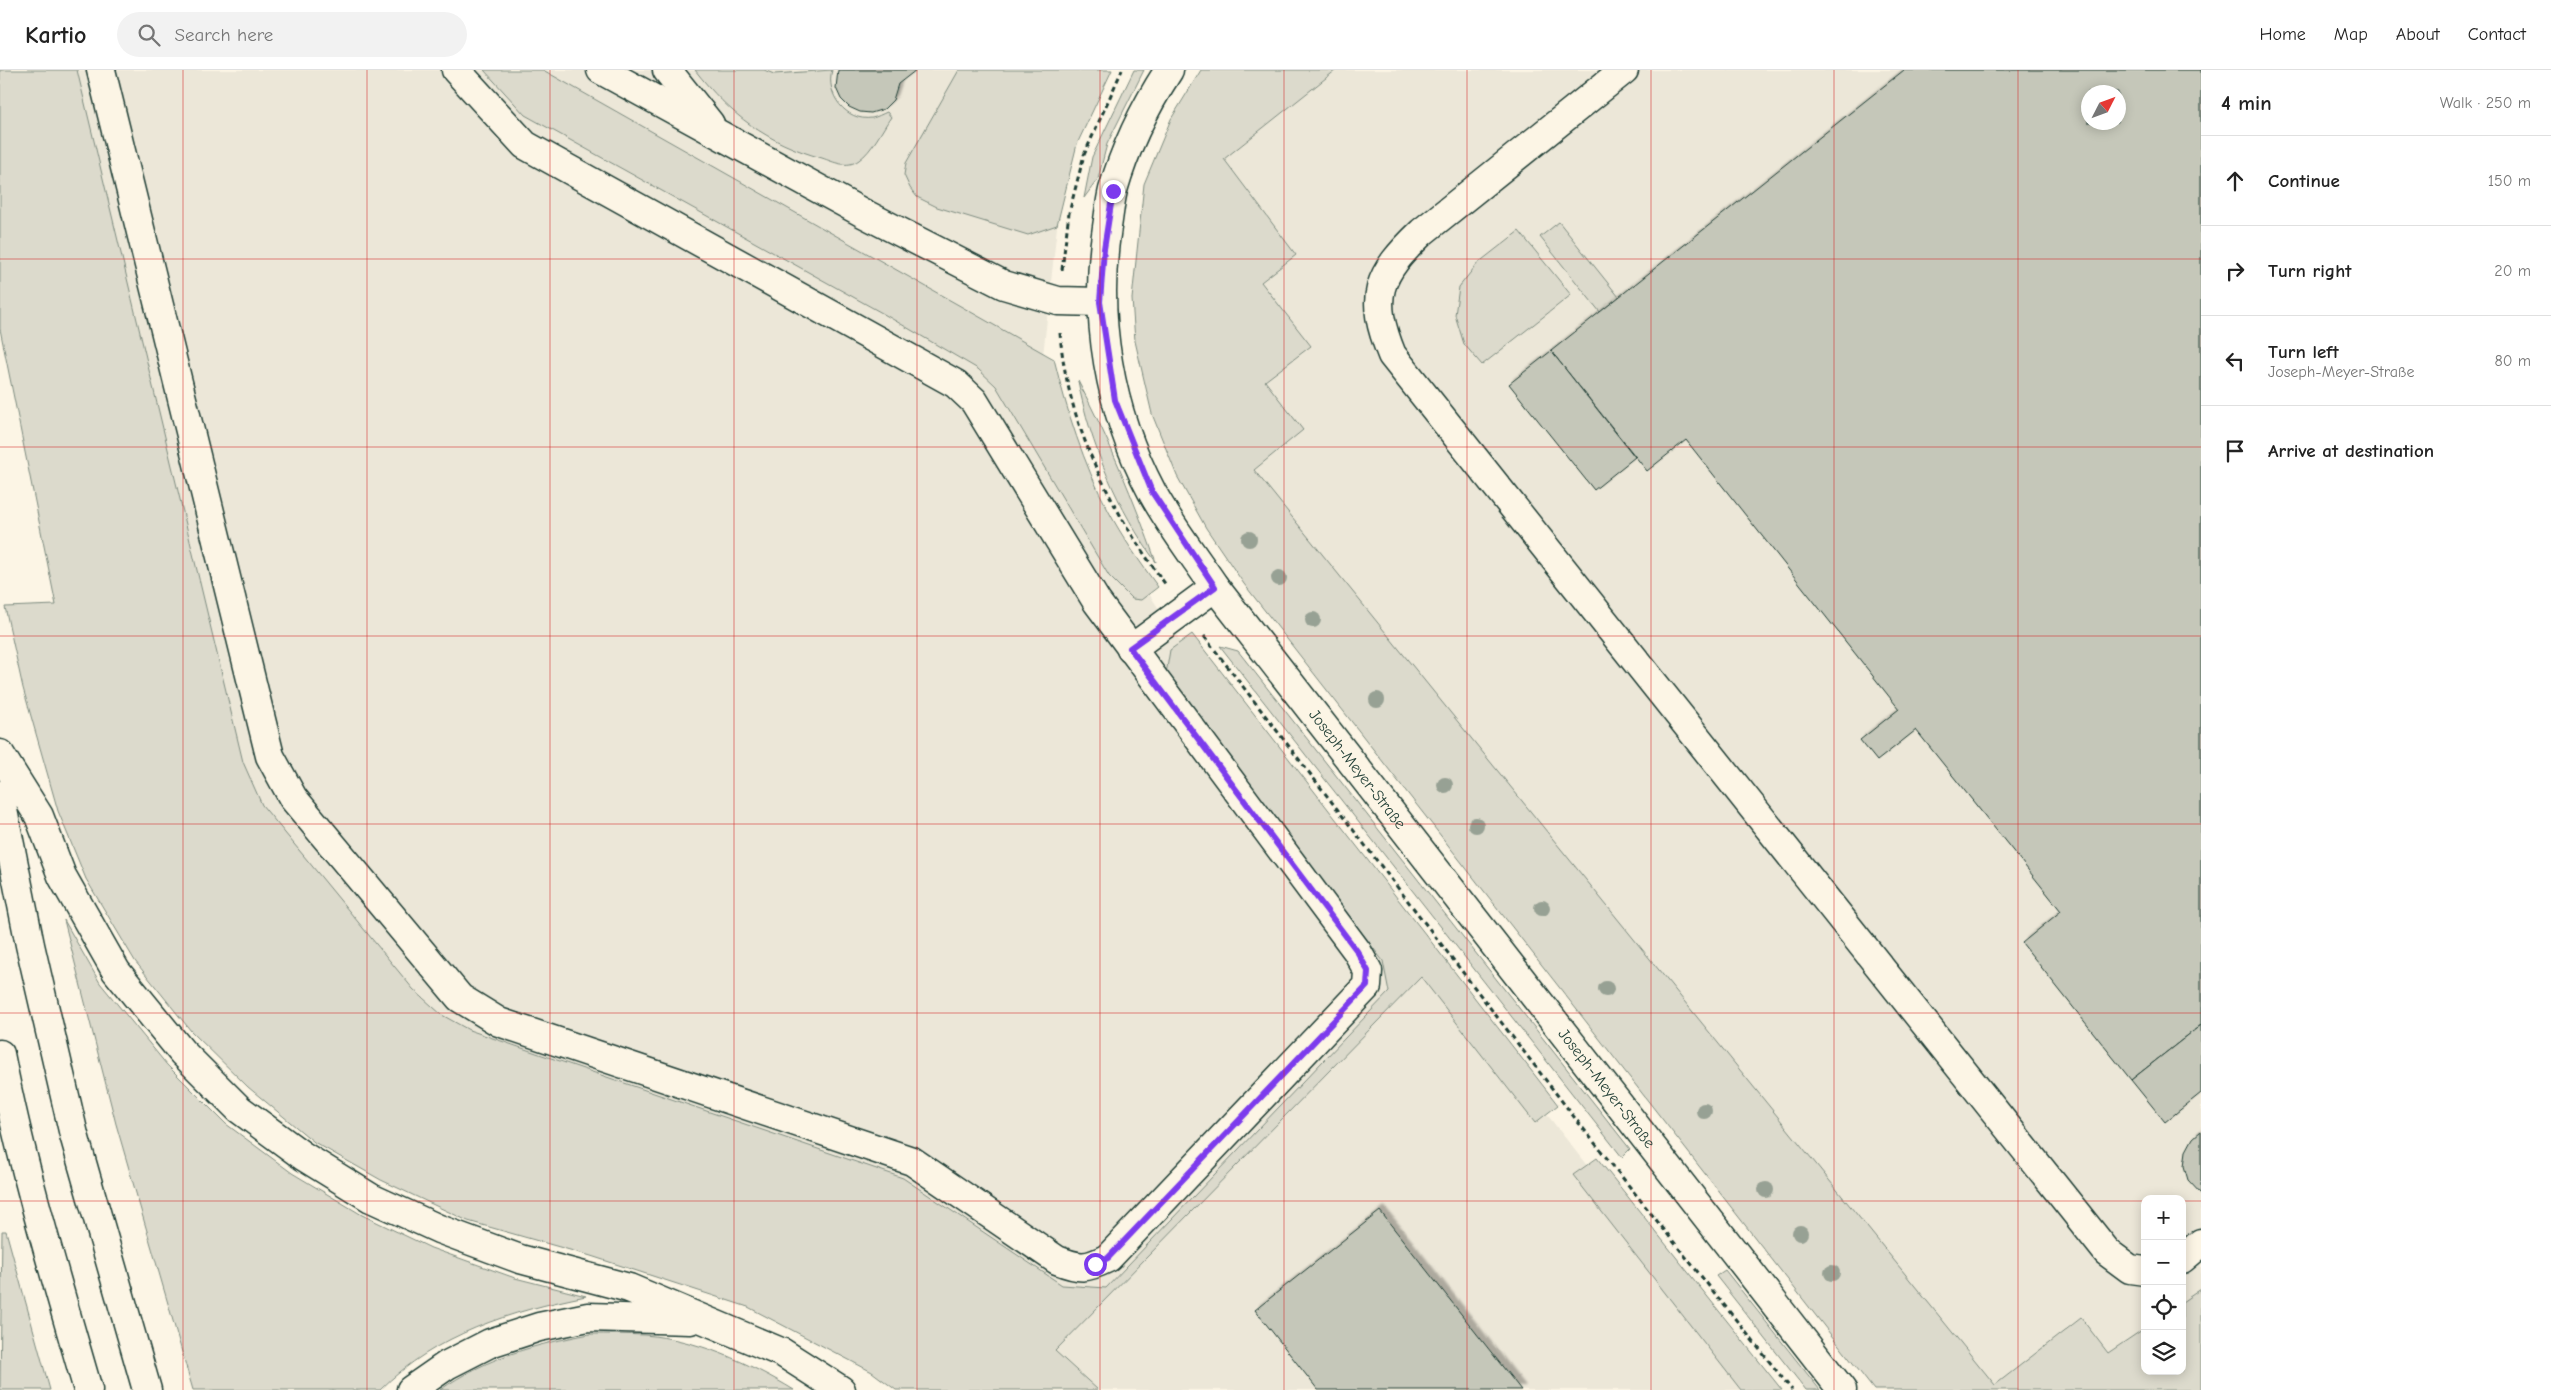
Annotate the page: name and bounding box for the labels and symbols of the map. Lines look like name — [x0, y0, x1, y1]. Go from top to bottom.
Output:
north arrow — [2081, 85, 2126, 130]
route end — [1102, 180, 1125, 203]
street label: Joseph-Meyer-Straße — [1305, 706, 1410, 833]
street label: Joseph-Meyer-Straße — [1554, 1025, 1659, 1152]
route start — [1084, 1253, 1107, 1276]

